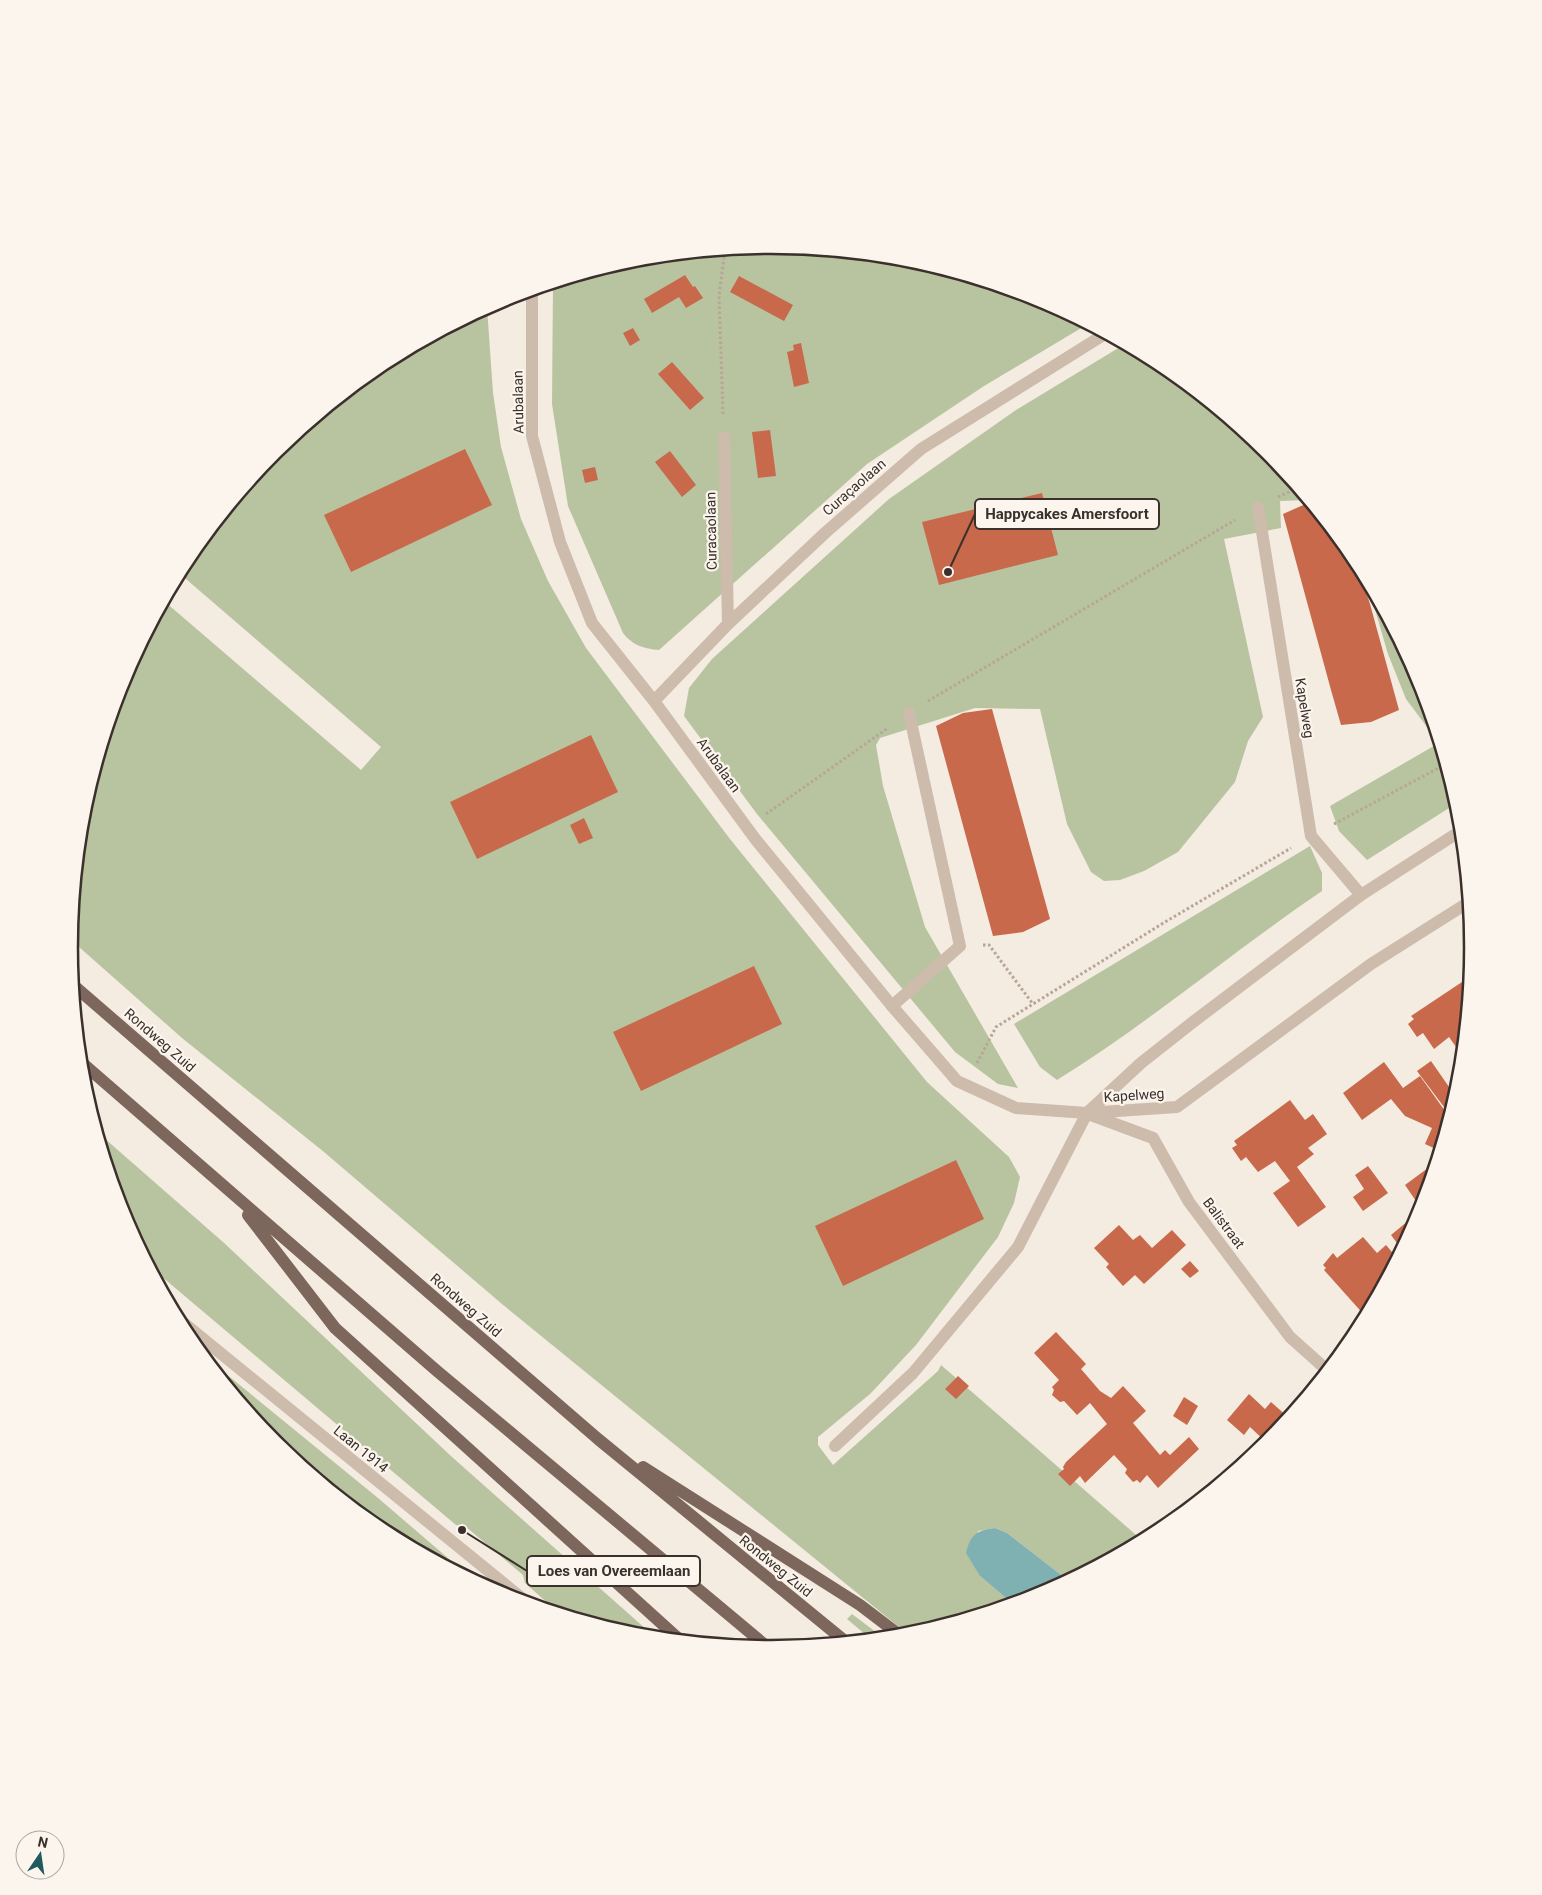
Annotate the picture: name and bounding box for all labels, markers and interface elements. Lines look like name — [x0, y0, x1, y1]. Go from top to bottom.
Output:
street label: Arubalaan — [509, 370, 527, 434]
street label: Curaçaolaan — [819, 455, 889, 519]
street label: Curacaolaan — [702, 492, 720, 570]
callout: Happycakes Amersfoort — [975, 499, 1159, 529]
text: Happycakes Amersfoort — [985, 505, 1149, 523]
street label: Kapelweg — [1292, 677, 1318, 739]
street label: Arubalaan — [694, 735, 744, 795]
street label: Rondweg Zuid — [121, 1005, 199, 1075]
street label: Kapelweg — [1103, 1085, 1165, 1105]
street label: Balistraat — [1200, 1195, 1248, 1252]
street label: Rondweg Zuid — [427, 1270, 505, 1340]
street label: Laan 1914 — [331, 1422, 392, 1476]
street label: Rondweg Zuid — [736, 1532, 816, 1600]
callout: Loes van Overeemlaan — [527, 1556, 700, 1586]
text: Loes van Overeemlaan — [538, 1562, 690, 1580]
north arrow — [15, 1830, 65, 1880]
text: N — [36, 1833, 50, 1851]

